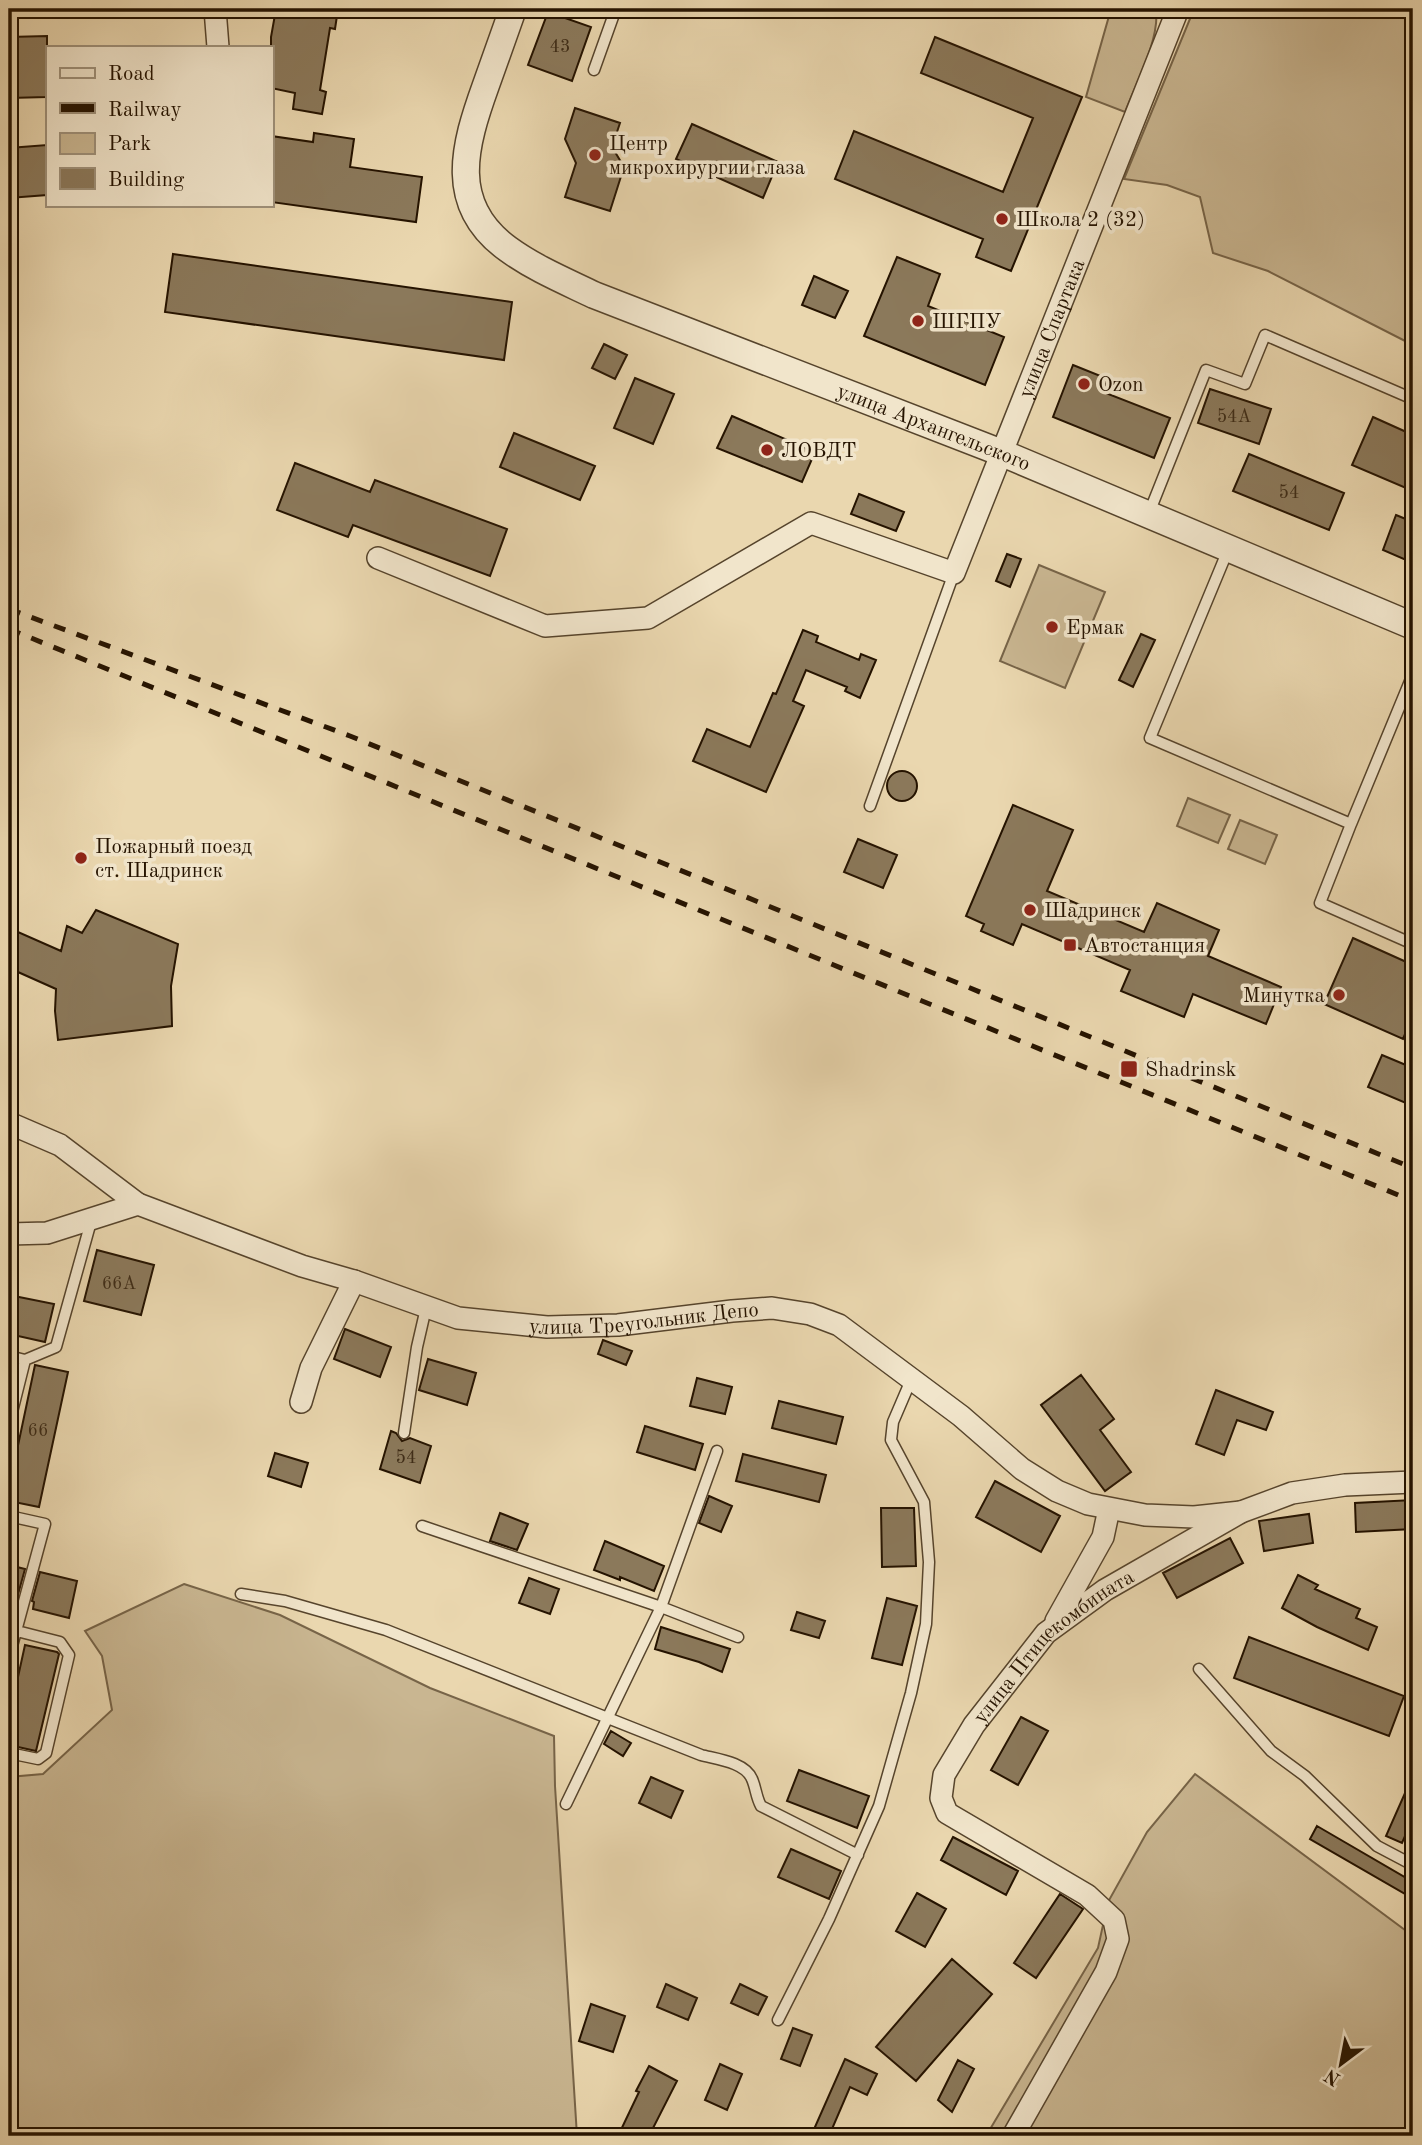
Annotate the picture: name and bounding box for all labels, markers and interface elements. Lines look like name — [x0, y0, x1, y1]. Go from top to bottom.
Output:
house number: 43 — [550, 38, 570, 56]
legend — [46, 46, 273, 206]
text: Road — [108, 64, 155, 85]
text: Railway — [108, 100, 182, 121]
text: Park — [108, 134, 151, 155]
place label: Центр микрохирургии глаза — [609, 134, 805, 179]
marker: Центр микрохирургии глаза — [587, 147, 603, 163]
text: Building — [108, 170, 185, 191]
place label: Школа 2 (32) — [1016, 210, 1145, 231]
marker: Школа 2 (32) — [994, 211, 1010, 227]
street label: улица Спартака — [1016, 256, 1090, 401]
place label: ШГПУ — [932, 312, 1002, 333]
marker: ШГПУ — [910, 313, 926, 329]
place label: Ozon — [1098, 375, 1144, 396]
marker: Ozon — [1076, 376, 1092, 392]
street label: улица Архангельского — [834, 381, 1033, 476]
house number: 54А — [1217, 408, 1252, 426]
place label: ЛОВДТ — [781, 441, 857, 462]
marker: ЛОВДТ — [759, 442, 775, 458]
house number: 54 — [1279, 484, 1299, 502]
place label: Ермак — [1066, 618, 1125, 639]
marker: Ермак — [1044, 619, 1060, 635]
place label: Пожарный поезд ст. Шадринск — [95, 837, 253, 882]
marker: Пожарный поезд ст. Шадринск — [73, 850, 89, 866]
place label: Шадринск — [1044, 901, 1142, 922]
marker: Шадринск — [1022, 902, 1038, 918]
place label: Автостанция — [1084, 936, 1205, 957]
marker: Автостанция — [1062, 937, 1078, 953]
place label: Минутка — [1243, 986, 1325, 1007]
marker: Минутка — [1331, 987, 1347, 1003]
marker: Shadrinsk — [1119, 1059, 1139, 1079]
place label: Shadrinsk — [1145, 1060, 1237, 1081]
house number: 66А — [102, 1275, 137, 1293]
street label: улица Треугольник Депо — [528, 1300, 759, 1339]
house number: 66 — [28, 1422, 48, 1440]
house number: 54 — [396, 1449, 416, 1467]
street label: улица Птицекомбината — [970, 1567, 1138, 1728]
north arrow — [1306, 2030, 1376, 2100]
text: N — [1322, 2064, 1345, 2088]

